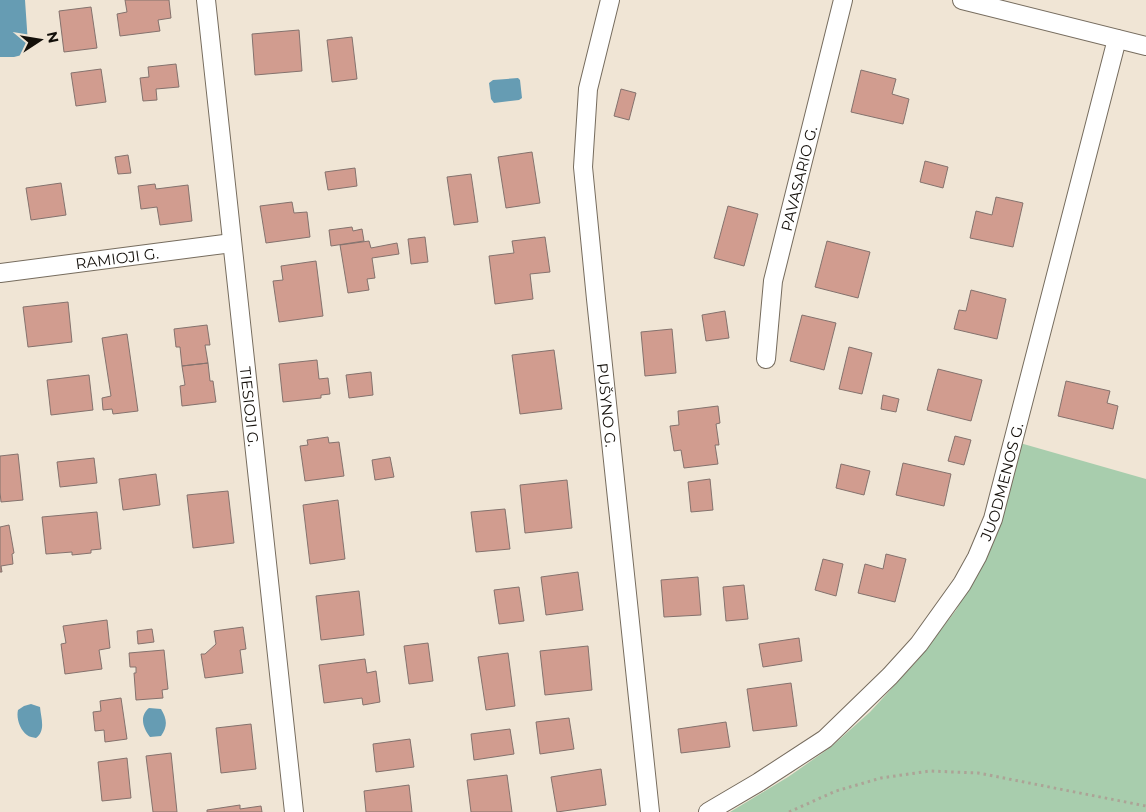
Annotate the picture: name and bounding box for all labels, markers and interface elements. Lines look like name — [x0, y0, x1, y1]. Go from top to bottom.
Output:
north arrow — [15, 15, 65, 65]
text: N — [43, 30, 63, 45]
street label: PAVASARIO G. — [776, 124, 821, 233]
street label: RAMIOJI G. — [74, 243, 160, 273]
street label: PUŠYNO G. — [593, 362, 621, 448]
street label: TIESIOJI G. — [236, 366, 264, 448]
street label: JUODMENOS G. — [975, 421, 1027, 544]

